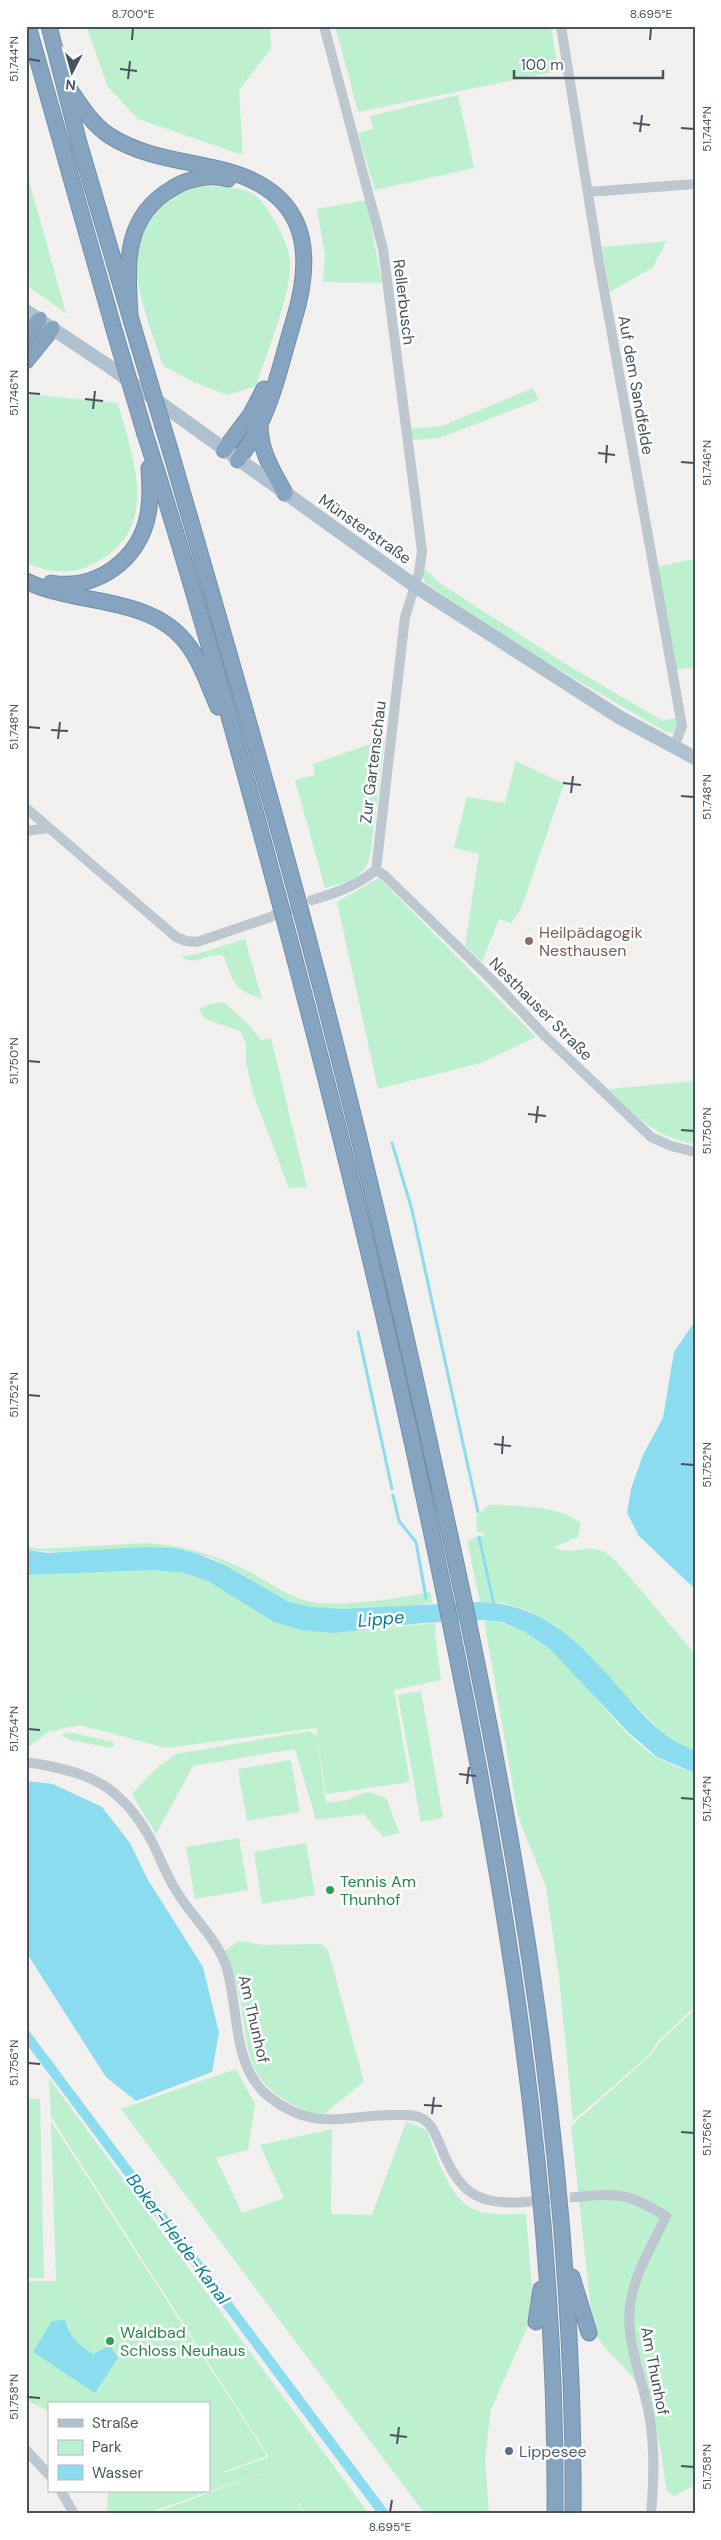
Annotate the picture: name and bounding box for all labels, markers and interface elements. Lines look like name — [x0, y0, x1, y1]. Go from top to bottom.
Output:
text: 8.700°E — [112, 6, 155, 22]
text: 8.695°E — [630, 6, 672, 22]
text: 51.744°N — [6, 36, 22, 82]
north arrow — [48, 48, 98, 98]
scale bar — [514, 48, 662, 80]
text: 100 m — [521, 55, 564, 75]
text: N — [65, 75, 77, 94]
text: 51.744°N — [699, 106, 715, 152]
street label: Rellerbusch — [388, 258, 420, 346]
street label: Auf dem Sandfelde — [613, 314, 659, 456]
text: 51.746°N — [6, 370, 22, 416]
text: 51.746°N — [699, 440, 715, 486]
street label: Münsterstraße — [315, 489, 415, 569]
street label: Zur Gartenschau — [355, 700, 391, 824]
text: 51.748°N — [6, 704, 22, 750]
text: 51.748°N — [699, 774, 715, 820]
place label: Heilpädagogik Nesthausen — [539, 922, 642, 961]
marker: Heilpädagogik Nesthausen — [523, 935, 535, 947]
street label: Nesthauser Straße — [485, 953, 597, 1065]
text: 51.750°N — [6, 1037, 22, 1085]
text: 51.750°N — [699, 1107, 715, 1155]
text: 51.752°N — [6, 1372, 22, 1418]
text: 51.752°N — [699, 1442, 715, 1488]
water label: Lippe — [357, 1605, 405, 1633]
text: 51.754°N — [6, 1706, 22, 1752]
text: 51.754°N — [699, 1776, 715, 1822]
place label: Tennis Am Thunhof — [340, 1871, 416, 1910]
marker: Tennis Am Thunhof — [324, 1884, 336, 1896]
street label: Am Thunhof — [234, 1973, 274, 2065]
text: 51.756°N — [6, 2040, 22, 2086]
text: 51.756°N — [699, 2110, 715, 2156]
water label: Boker-Heide-Kanal — [121, 2168, 236, 2310]
place label: Waldbad Schloss Neuhaus — [120, 2322, 245, 2361]
street label: Am Thunhof — [636, 2325, 674, 2417]
marker: Waldbad Schloss Neuhaus — [104, 2335, 116, 2347]
text: 51.758°N — [6, 2374, 22, 2420]
legend — [48, 2402, 210, 2492]
text: Straße — [92, 2413, 139, 2433]
text: Park — [92, 2437, 122, 2457]
place label: Lippesee — [519, 2441, 587, 2462]
text: 51.758°N — [699, 2444, 715, 2490]
marker: Lippesee — [503, 2445, 515, 2457]
text: Wasser — [92, 2463, 144, 2483]
text: 8.695°E — [369, 2519, 411, 2535]

